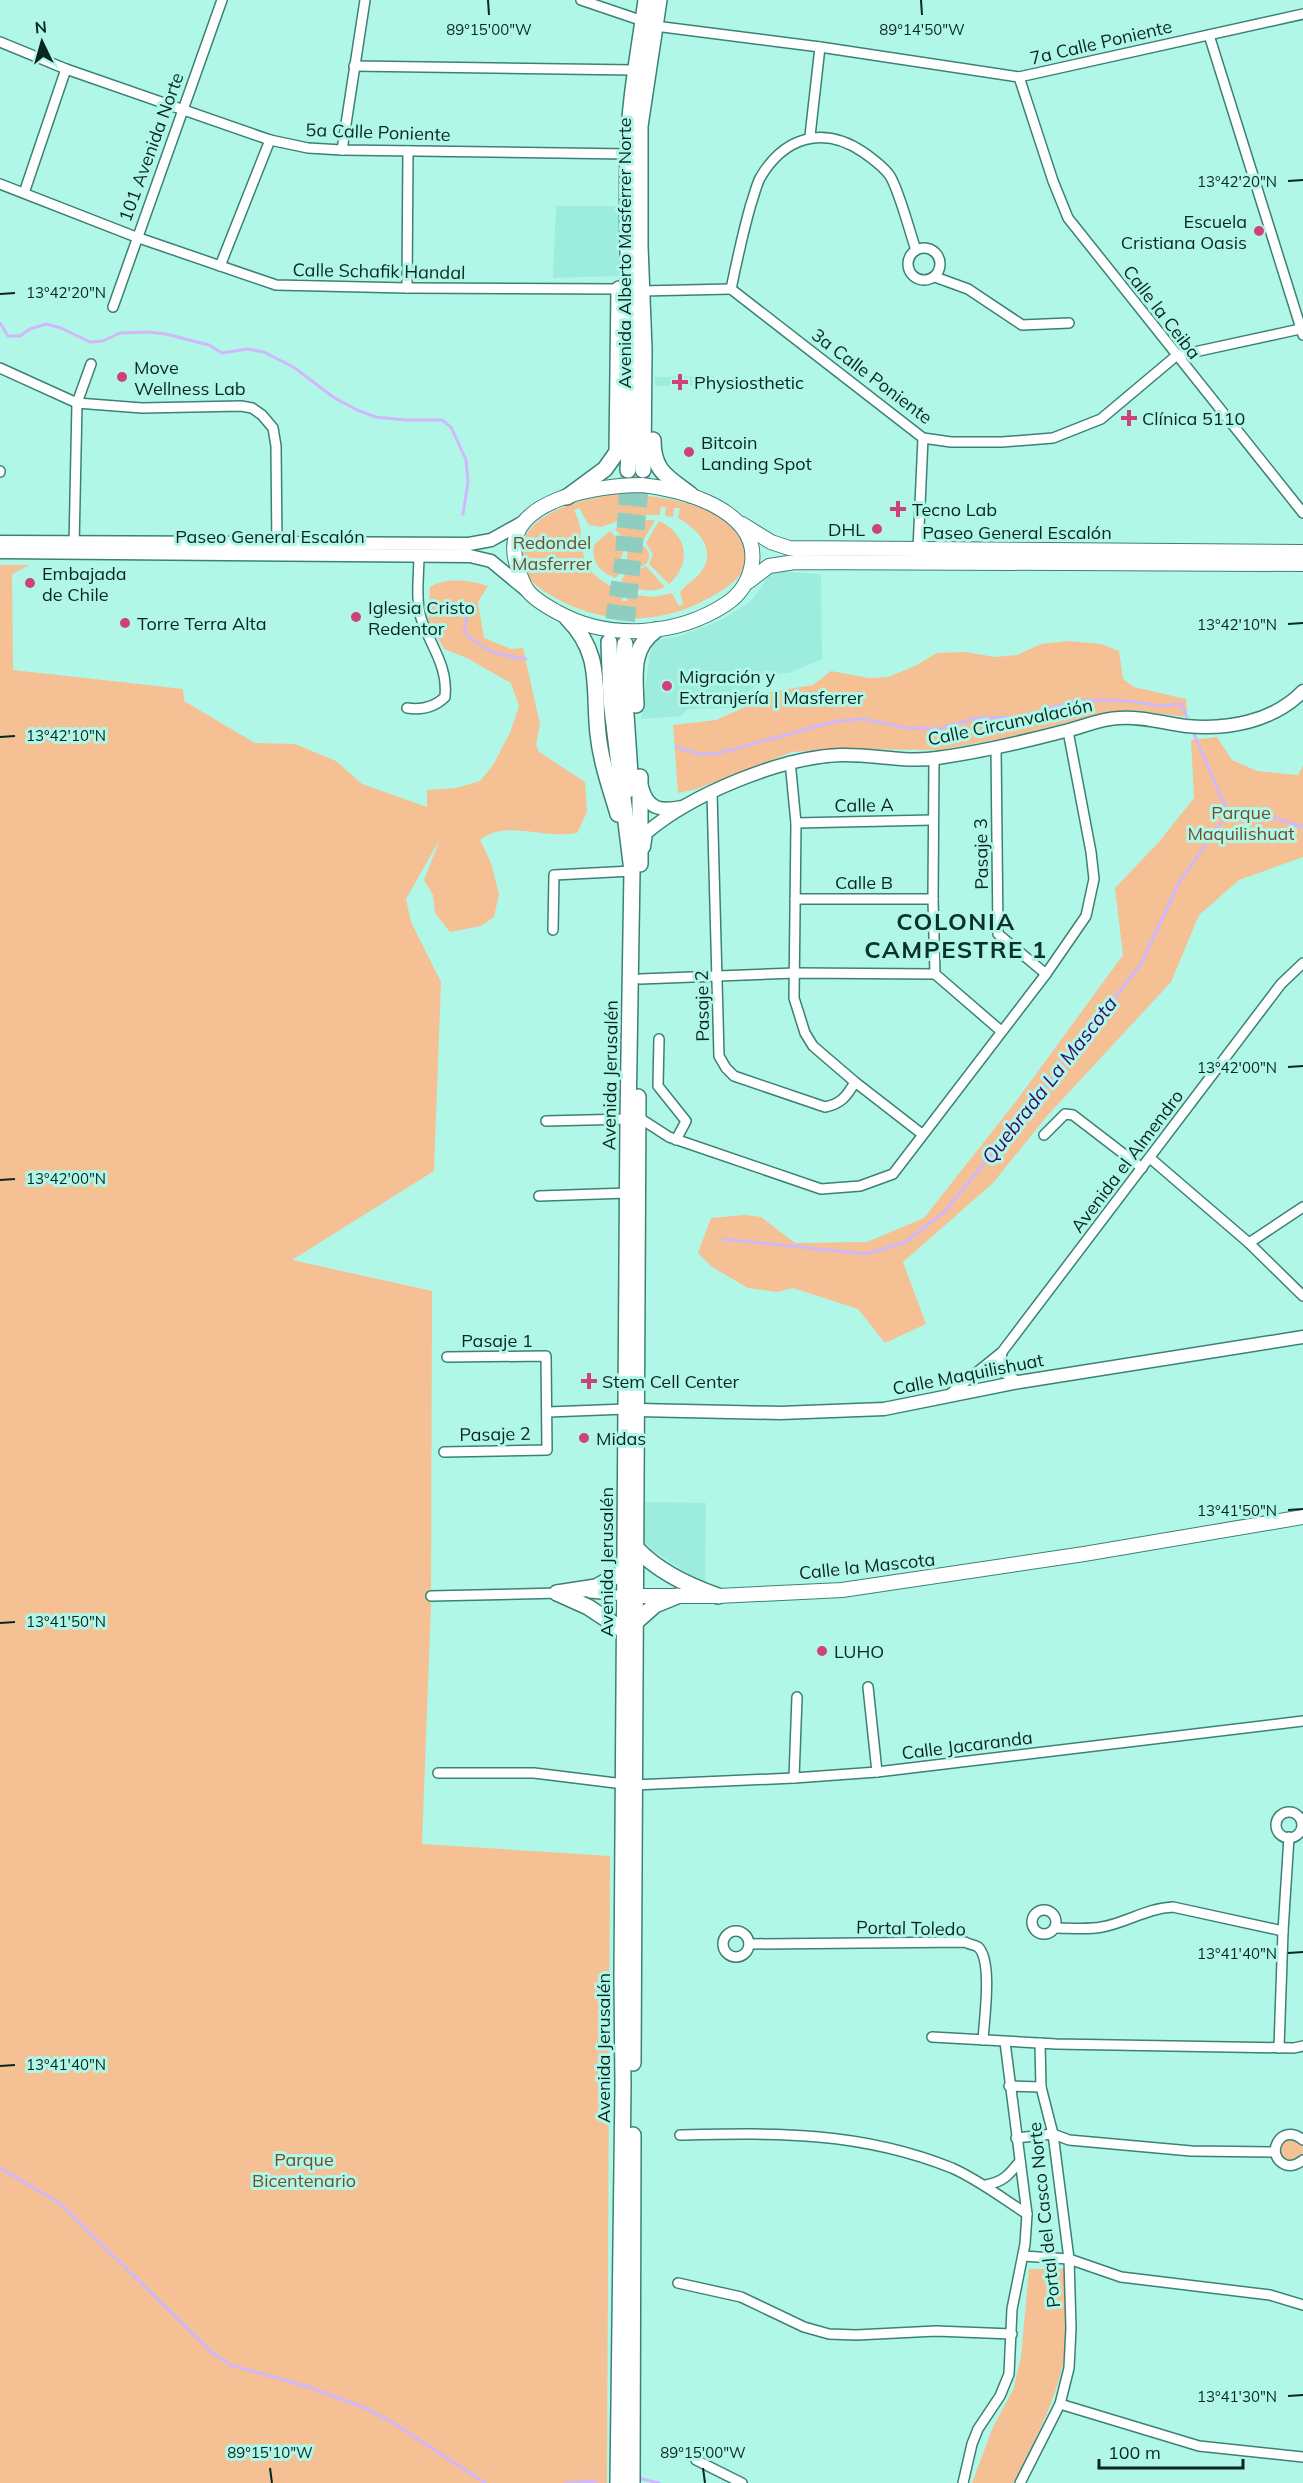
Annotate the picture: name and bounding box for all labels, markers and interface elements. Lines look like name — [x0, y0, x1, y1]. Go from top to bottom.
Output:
north arrow — [12, 12, 72, 72]
street label: 7a Calle Poniente — [1028, 14, 1174, 70]
text: N — [34, 17, 48, 38]
text: 89°15'00"W — [446, 20, 532, 39]
text: 89°14'50"W — [879, 20, 965, 39]
street label: 101 Avenida Norte — [113, 69, 189, 225]
street label: 5a Calle Poniente — [305, 118, 451, 146]
street label: Avenida Alberto Masferrer Norte — [613, 118, 636, 388]
text: 13°42'20"N — [1197, 172, 1277, 191]
place label: Escuela Cristiana Oasis — [1121, 210, 1247, 254]
marker: Escuela Cristiana Oasis — [1252, 224, 1266, 238]
street label: Calle Schafik Handal — [292, 258, 466, 284]
street label: Calle la Ceiba — [1118, 260, 1206, 364]
text: 13°42'20"N — [26, 283, 106, 302]
street label: 3a Calle Poniente — [807, 323, 937, 429]
place label: Move Wellness Lab — [134, 356, 246, 400]
marker: Move Wellness Lab — [115, 370, 129, 384]
place label: Physiosthetic — [694, 371, 804, 394]
marker: Physiosthetic — [671, 373, 689, 391]
place label: Clínica 5110 — [1142, 407, 1245, 430]
marker: Clínica 5110 — [1120, 409, 1138, 427]
place label: Bitcoin Landing Spot — [701, 431, 812, 475]
marker: Bitcoin Landing Spot — [682, 445, 696, 459]
place label: Tecno Lab — [912, 498, 997, 521]
marker: Tecno Lab — [889, 500, 907, 518]
place label: DHL — [828, 518, 865, 541]
street label: Paseo General Escalón — [922, 521, 1112, 544]
marker: DHL — [870, 522, 884, 536]
street label: Paseo General Escalón — [175, 525, 365, 548]
park label: Redondel Masferrer — [512, 531, 593, 575]
place label: Embajada de Chile — [42, 562, 127, 606]
marker: Embajada de Chile — [23, 576, 37, 590]
place label: Iglesia Cristo Redentor — [368, 596, 475, 640]
marker: Iglesia Cristo Redentor — [349, 610, 363, 624]
place label: Torre Terra Alta — [137, 612, 267, 635]
text: 13°42'10"N — [1197, 615, 1277, 634]
marker: Torre Terra Alta — [118, 616, 132, 630]
place label: Migración y Extranjería | Masferrer — [679, 665, 864, 709]
marker: Migración y Extranjería | Masferrer — [660, 679, 674, 693]
street label: Calle Circunvalación — [925, 693, 1095, 751]
text: 13°42'10"N — [26, 726, 106, 745]
street label: Calle A — [834, 793, 894, 817]
park label: Parque Maquilishuat — [1187, 801, 1295, 845]
street label: Pasaje 3 — [969, 818, 993, 890]
street label: Calle B — [835, 871, 893, 894]
district label: COLONIA CAMPESTRE 1 — [864, 906, 1048, 964]
street label: Pasaje 2 — [690, 970, 714, 1042]
water label: Quebrada La Mascota — [976, 991, 1122, 1169]
street label: Avenida Jerusalén — [597, 1000, 623, 1150]
text: 13°42'00"N — [1197, 1058, 1277, 1077]
street label: Avenida el Almendro — [1066, 1085, 1188, 1237]
text: 13°42'00"N — [26, 1169, 106, 1188]
street label: Pasaje 1 — [461, 1329, 533, 1352]
street label: Calle Maquilishuat — [891, 1348, 1045, 1400]
place label: Stem Cell Center — [602, 1370, 739, 1393]
marker: Stem Cell Center — [580, 1372, 598, 1390]
street label: Pasaje 2 — [459, 1422, 531, 1446]
place label: Midas — [596, 1427, 646, 1450]
marker: Midas — [577, 1431, 591, 1445]
street label: Avenida Jerusalén — [595, 1487, 618, 1637]
text: 13°41'50"N — [1197, 1501, 1277, 1520]
street label: Calle la Mascota — [798, 1547, 936, 1585]
text: 13°41'50"N — [26, 1612, 106, 1631]
place label: LUHO — [834, 1640, 884, 1663]
marker: LUHO — [815, 1644, 829, 1658]
street label: Calle Jacaranda — [900, 1726, 1034, 1764]
street label: Portal Toledo — [856, 1916, 966, 1940]
text: 13°41'40"N — [1197, 1944, 1277, 1963]
street label: Avenida Jerusalén — [592, 1973, 615, 2123]
text: 13°41'40"N — [26, 2055, 106, 2074]
street label: Portal del Casco Norte — [1023, 2121, 1065, 2309]
park label: Parque Bicentenario — [252, 2148, 356, 2192]
text: 13°41'30"N — [1197, 2387, 1277, 2406]
scale bar — [1099, 2432, 1243, 2470]
text: 100 m — [1108, 2441, 1161, 2464]
text: 89°15'10"W — [227, 2443, 313, 2462]
text: 89°15'00"W — [660, 2443, 746, 2462]

